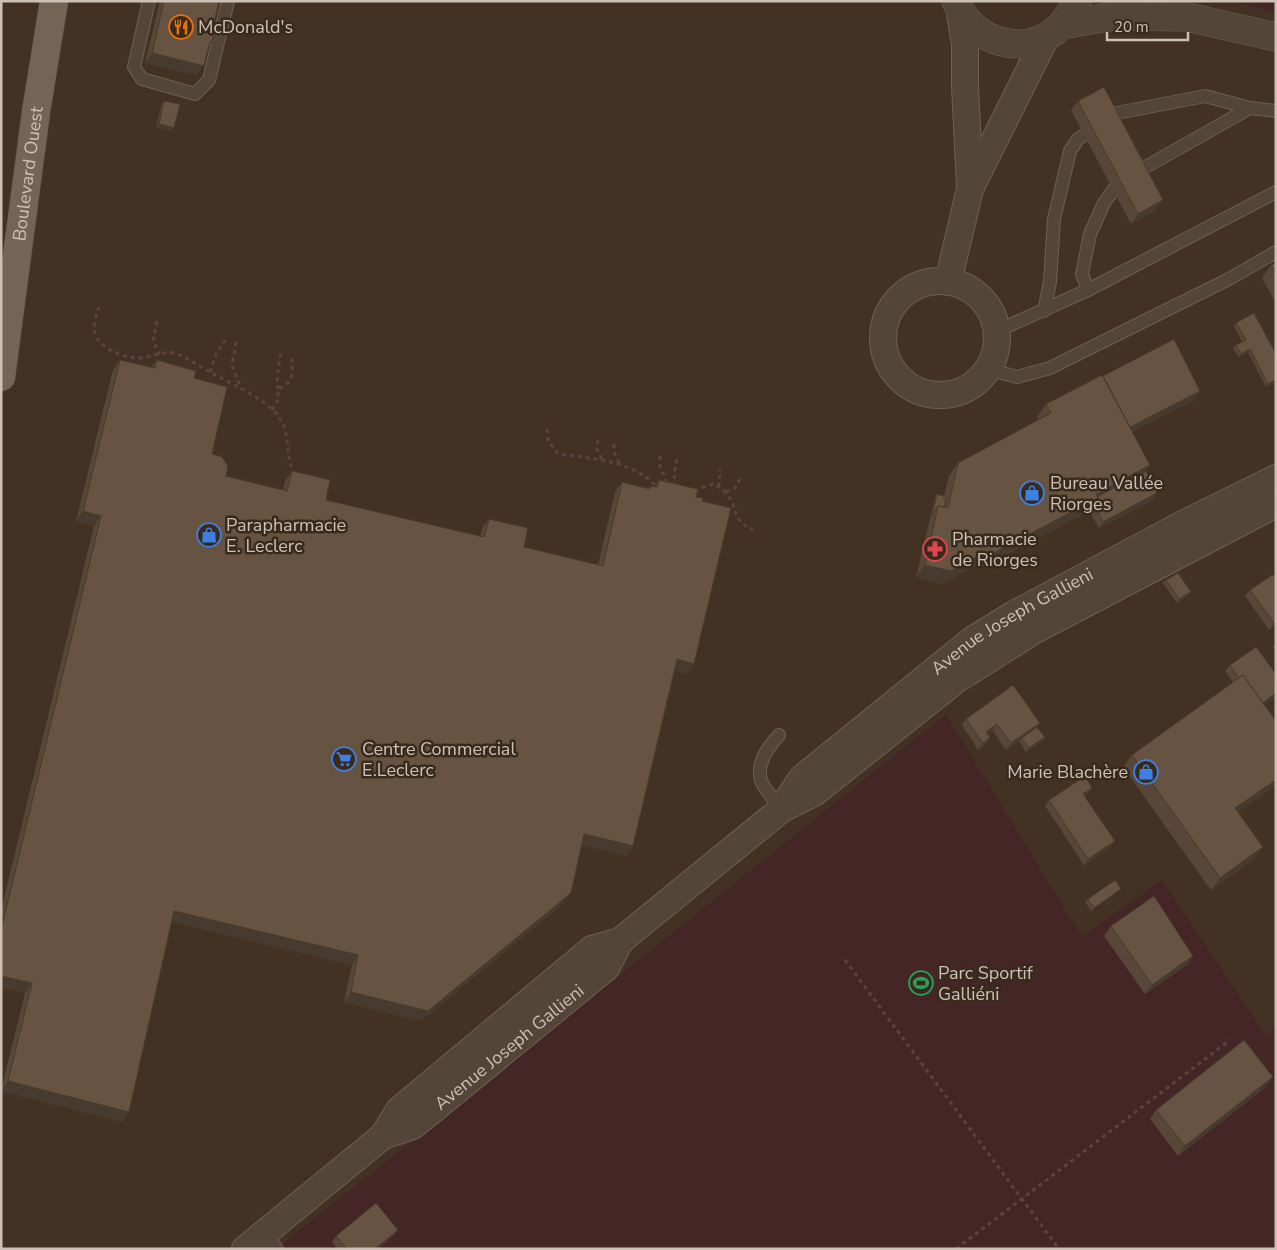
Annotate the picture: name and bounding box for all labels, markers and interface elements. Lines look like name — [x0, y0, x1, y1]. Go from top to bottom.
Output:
scale bar — [1107, 10, 1188, 42]
restaurant icon: McDonald's — [168, 14, 194, 40]
place label: McDonald's — [198, 15, 293, 39]
text: 20 m — [1114, 17, 1149, 37]
street label: Boulevard Ouest — [7, 104, 49, 243]
place label: Bureau Vallée Riorges — [1050, 471, 1163, 516]
shop icon: Bureau Vallée Riorges — [1019, 480, 1045, 506]
place label: Parapharmacie E. Leclerc — [226, 513, 346, 558]
shop icon: Parapharmacie E. Leclerc — [196, 522, 222, 548]
place label: Pharmacie de Riorges — [952, 527, 1038, 572]
pharmacy icon: Pharmacie de Riorges — [922, 536, 948, 562]
street label: Avenue Joseph Gallieni — [926, 562, 1097, 680]
place label: Centre Commercial E.Leclerc — [362, 737, 516, 782]
supermarket icon: Centre Commercial E.Leclerc — [331, 746, 357, 772]
shop icon: Marie Blachère — [1133, 759, 1159, 785]
place label: Marie Blachère — [1007, 760, 1128, 784]
place label: Parc Sportif Galliéni — [938, 961, 1034, 1006]
sports icon: Parc Sportif Galliéni — [908, 970, 934, 996]
street label: Avenue Joseph Gallieni — [429, 979, 589, 1116]

